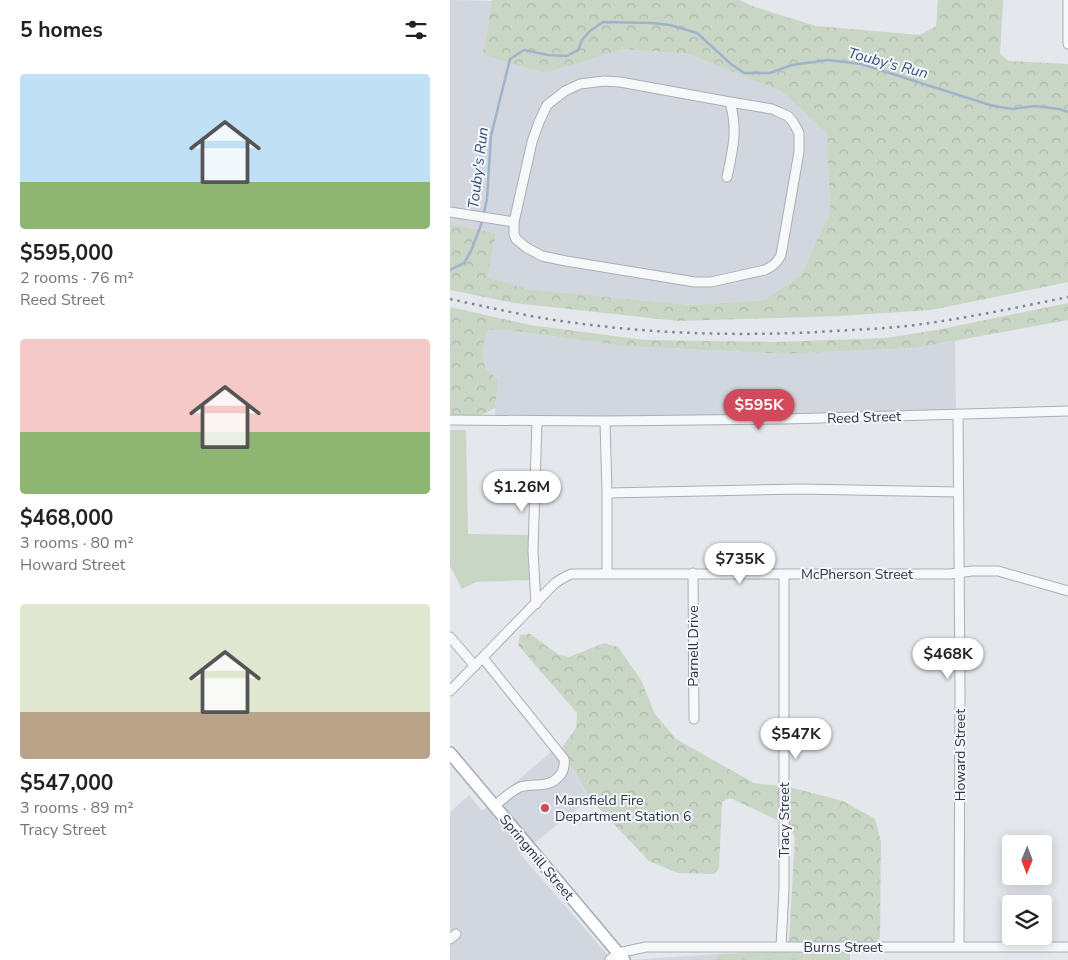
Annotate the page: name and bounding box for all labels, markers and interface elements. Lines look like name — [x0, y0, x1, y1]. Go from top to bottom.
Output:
text: 5 homes — [20, 16, 103, 44]
icon: filters — [402, 16, 430, 44]
water label: Touby's Run — [846, 43, 930, 83]
icon: home — [180, 107, 270, 197]
water label: Touby's Run — [463, 126, 493, 210]
text: $595,000 — [20, 239, 113, 267]
text: 2 rooms · 76 m² — [20, 267, 133, 289]
text: Reed Street — [20, 289, 105, 311]
icon: home — [180, 372, 270, 462]
pin: $595K — [724, 388, 794, 431]
text: $595K — [734, 394, 784, 416]
street label: Reed Street — [827, 407, 901, 428]
pin: $1.26M — [481, 470, 563, 513]
text: $1.26M — [494, 476, 550, 498]
text: $468,000 — [20, 504, 113, 532]
text: 3 rooms · 80 m² — [20, 532, 133, 554]
pin: $735K — [705, 542, 775, 585]
text: $735K — [715, 548, 765, 570]
text: Howard Street — [20, 554, 125, 576]
street label: McPherson Street — [801, 565, 913, 584]
street label: Parnell Drive — [684, 605, 703, 687]
icon: home — [180, 637, 270, 727]
pin: $468K — [913, 638, 983, 680]
text: $468K — [923, 643, 973, 665]
street label: Howard Street — [951, 709, 970, 801]
pin: $547K — [761, 718, 831, 760]
text: $547K — [771, 723, 821, 745]
text: $547,000 — [20, 769, 113, 797]
street label: Tracy Street — [775, 782, 794, 858]
place label: Mansfield Fire Department Station 6 — [555, 791, 691, 826]
text: 3 rooms · 89 m² — [20, 797, 133, 819]
marker: Mansfield Fire Department Station 6 — [539, 802, 551, 814]
street label: Springmill Street — [495, 810, 578, 904]
text: Tracy Street — [20, 819, 106, 841]
north arrow — [1002, 835, 1052, 885]
map controls — [1002, 835, 1052, 945]
button: layers — [1002, 895, 1052, 945]
street label: Burns Street — [804, 938, 883, 957]

